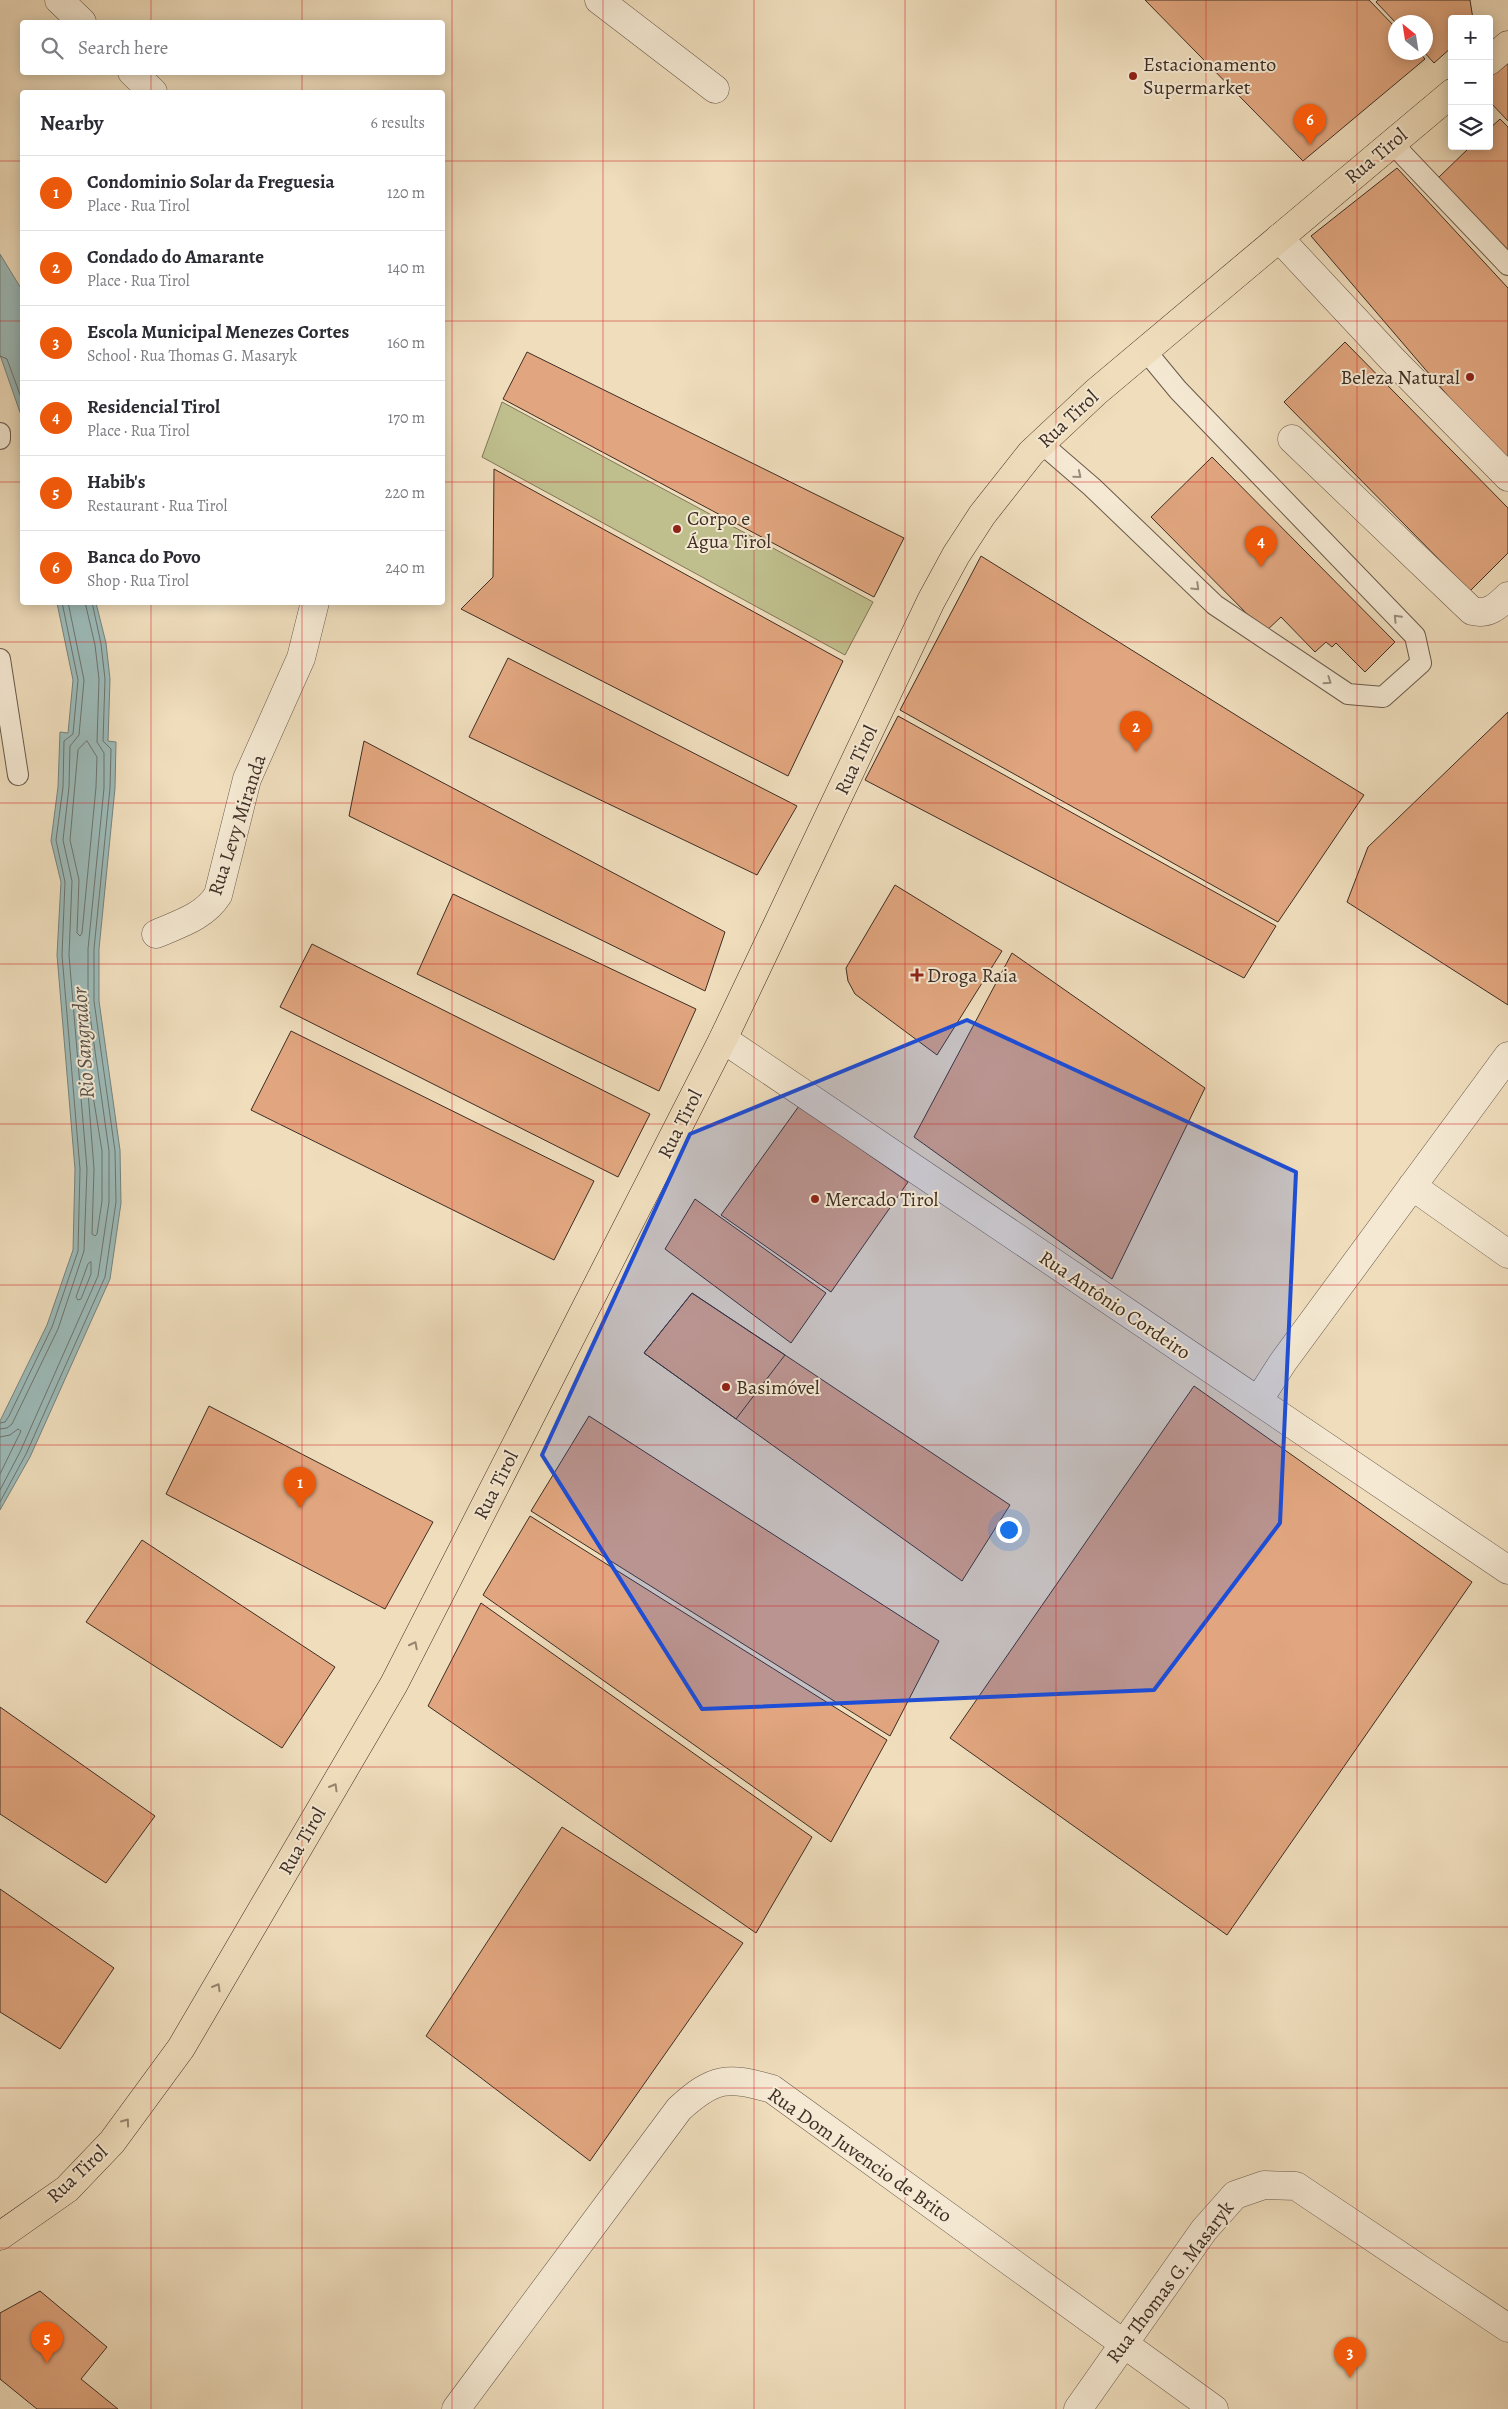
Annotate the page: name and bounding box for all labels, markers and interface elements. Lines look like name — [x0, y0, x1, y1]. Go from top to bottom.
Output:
north arrow — [1388, 15, 1433, 60]
map controls — [1448, 15, 1493, 150]
button: + — [1448, 15, 1493, 60]
search box — [20, 20, 445, 75]
icon: search — [38, 34, 66, 62]
text: Search here — [78, 35, 168, 61]
place label: Estacionamento Supermarket — [1143, 51, 1276, 101]
button: − — [1448, 60, 1493, 105]
marker: Estacionamento Supermarket — [1127, 70, 1139, 82]
pin: 6 — [1294, 104, 1326, 145]
button: layers — [1448, 105, 1493, 150]
text: Nearby — [40, 109, 103, 137]
text: 6 results — [371, 112, 425, 134]
street label: Rua Tirol — [1339, 122, 1413, 190]
text: Condominio Solar da Freguesia — [87, 169, 335, 195]
text: 1 — [53, 182, 59, 204]
text: 120 m — [387, 182, 425, 204]
text: Place · Rua Tirol — [87, 195, 190, 217]
text: Condado do Amarante — [87, 244, 264, 270]
text: 2 — [52, 257, 60, 279]
text: 140 m — [387, 257, 425, 279]
text: Place · Rua Tirol — [87, 270, 190, 292]
text: Escola Municipal Menezes Cortes — [87, 319, 349, 345]
text: 3 — [53, 332, 59, 354]
text: 160 m — [387, 332, 425, 354]
text: School · Rua Thomas G. Masaryk — [87, 345, 297, 367]
place label: Beleza Natural — [1341, 364, 1460, 391]
marker: Beleza Natural — [1464, 371, 1476, 383]
street label: Rua Tirol — [1032, 384, 1104, 454]
text: Residencial Tirol — [87, 394, 220, 420]
text: 4 — [52, 407, 60, 429]
text: 170 m — [388, 407, 425, 429]
text: Place · Rua Tirol — [87, 420, 190, 442]
text: Habib's — [87, 469, 145, 495]
one-way arrow — [1073, 469, 1082, 478]
text: 5 — [53, 482, 59, 504]
text: 220 m — [385, 482, 425, 504]
text: Restaurant · Rua Tirol — [87, 495, 227, 517]
place label: Corpo e Água Tirol — [686, 505, 771, 555]
marker: Corpo e Água Tirol — [671, 523, 683, 535]
pin: 4 — [1245, 526, 1277, 567]
text: Banca do Povo — [87, 544, 201, 570]
text: 6 — [52, 557, 60, 579]
text: 240 m — [385, 557, 425, 579]
text: Shop · Rua Tirol — [87, 570, 189, 592]
one-way arrow — [1191, 581, 1200, 590]
one-way arrow — [1394, 615, 1403, 624]
one-way arrow — [1323, 675, 1332, 684]
pin: 2 — [1120, 711, 1152, 752]
street label: Rua Tirol — [828, 721, 884, 799]
street label: Rua Levy Miranda — [201, 750, 273, 899]
place label: Droga Raia — [927, 962, 1018, 989]
marker: Droga Raia — [911, 969, 923, 981]
water label: Rio Sangrador — [65, 986, 101, 1100]
street label: Rua Tirol — [651, 1085, 709, 1163]
place label: Mercado Tirol — [825, 1186, 939, 1213]
marker: Mercado Tirol — [809, 1193, 821, 1205]
street label: Rua Antônio Cordeiro — [1034, 1244, 1196, 1366]
place label: Basimóvel — [736, 1374, 820, 1401]
marker: Basimóvel — [720, 1381, 732, 1393]
street label: Rua Tirol — [467, 1446, 525, 1524]
pin: 1 — [284, 1467, 316, 1508]
your location — [996, 1517, 1022, 1543]
one-way arrow — [408, 1641, 418, 1650]
one-way arrow — [328, 1783, 338, 1792]
street label: Rua Tirol — [272, 1802, 332, 1880]
one-way arrow — [210, 1984, 220, 1993]
street label: Rua Dom Juvencio de Brito — [763, 2081, 957, 2229]
one-way arrow — [121, 2119, 129, 2128]
street label: Rua Tirol — [41, 2139, 113, 2209]
street label: Rua Thomas G. Masaryk — [1100, 2195, 1240, 2369]
pin: 5 — [31, 2322, 63, 2363]
pin: 3 — [1334, 2337, 1366, 2378]

